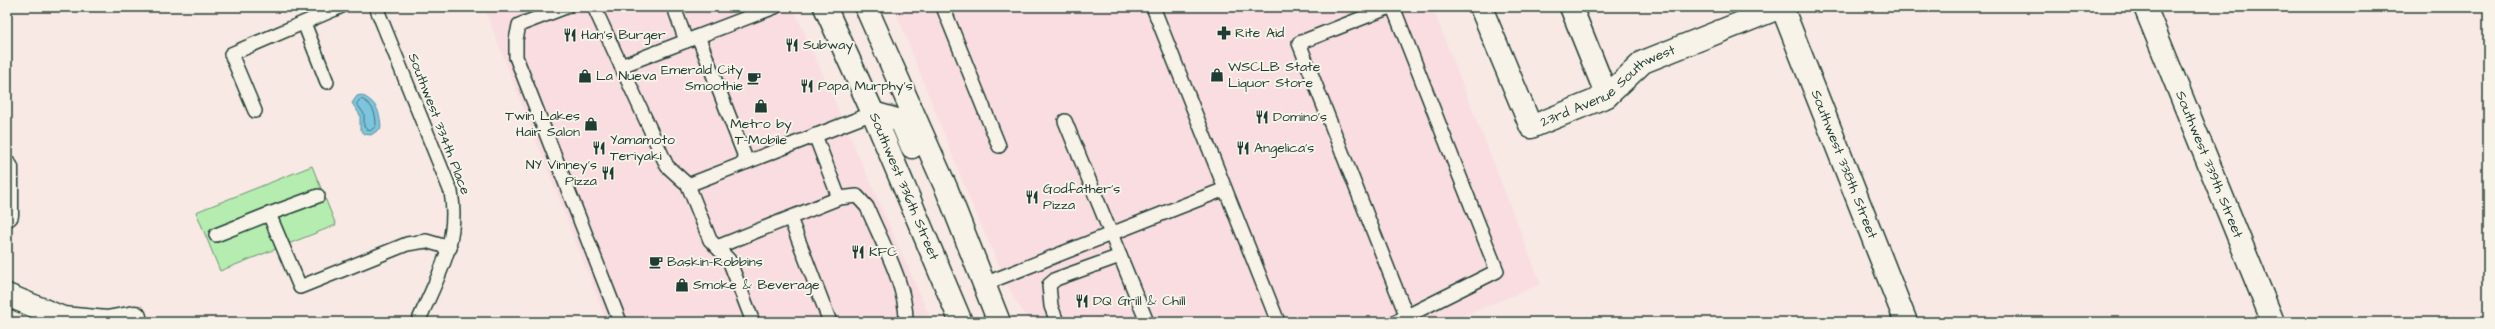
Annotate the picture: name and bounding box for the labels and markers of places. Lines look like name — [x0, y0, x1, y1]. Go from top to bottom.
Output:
place label: Rite Aid — [1235, 23, 1284, 43]
place label: Han’s Burger — [581, 25, 666, 45]
pharmacy icon: Rite Aid — [1216, 25, 1232, 41]
restaurant icon: Han’s Burger — [562, 27, 578, 43]
place label: Subway — [803, 35, 853, 55]
restaurant icon: Subway — [784, 37, 800, 53]
place label: WSCLB State Liquor Store — [1228, 57, 1321, 93]
place label: Emerald City Smoothie — [661, 60, 743, 96]
place label: La Nueva — [596, 66, 656, 86]
shop icon: WSCLB State Liquor Store — [1209, 67, 1225, 83]
shop icon: La Nueva — [577, 68, 593, 84]
cafe icon: Emerald City Smoothie — [746, 70, 762, 86]
place label: Papa Murphy's — [818, 76, 913, 96]
restaurant icon: Papa Murphy's — [799, 78, 815, 94]
shop icon: Metro by T-Mobile — [753, 98, 769, 114]
place label: Twin Lakes Hair Salon — [505, 106, 580, 142]
place label: Domino's — [1273, 107, 1327, 127]
restaurant icon: Domino's — [1254, 109, 1270, 125]
place label: Metro by T-Mobile — [730, 114, 792, 150]
shop icon: Twin Lakes Hair Salon — [583, 116, 599, 132]
place label: Yamamoto Teriyaki — [610, 130, 675, 166]
place label: Angelica's — [1254, 138, 1314, 158]
restaurant icon: Yamamoto Teriyaki — [591, 140, 607, 156]
restaurant icon: Angelica's — [1235, 140, 1251, 156]
place label: NY Vinney’s Pizza — [526, 155, 597, 191]
restaurant icon: NY Vinney’s Pizza — [600, 165, 616, 181]
place label: Godfather's Pizza — [1043, 179, 1120, 215]
restaurant icon: Godfather's Pizza — [1024, 189, 1040, 205]
place label: KFC — [869, 242, 897, 262]
restaurant icon: KFC — [850, 244, 866, 260]
place label: Baskin-Robbins — [667, 252, 763, 272]
cafe icon: Baskin-Robbins — [648, 254, 664, 270]
place label: Smoke & Beverage — [693, 275, 820, 295]
shop icon: Smoke & Beverage — [674, 277, 690, 293]
place label: DQ Grill & Chill — [1093, 291, 1186, 311]
restaurant icon: DQ Grill & Chill — [1074, 293, 1090, 309]

